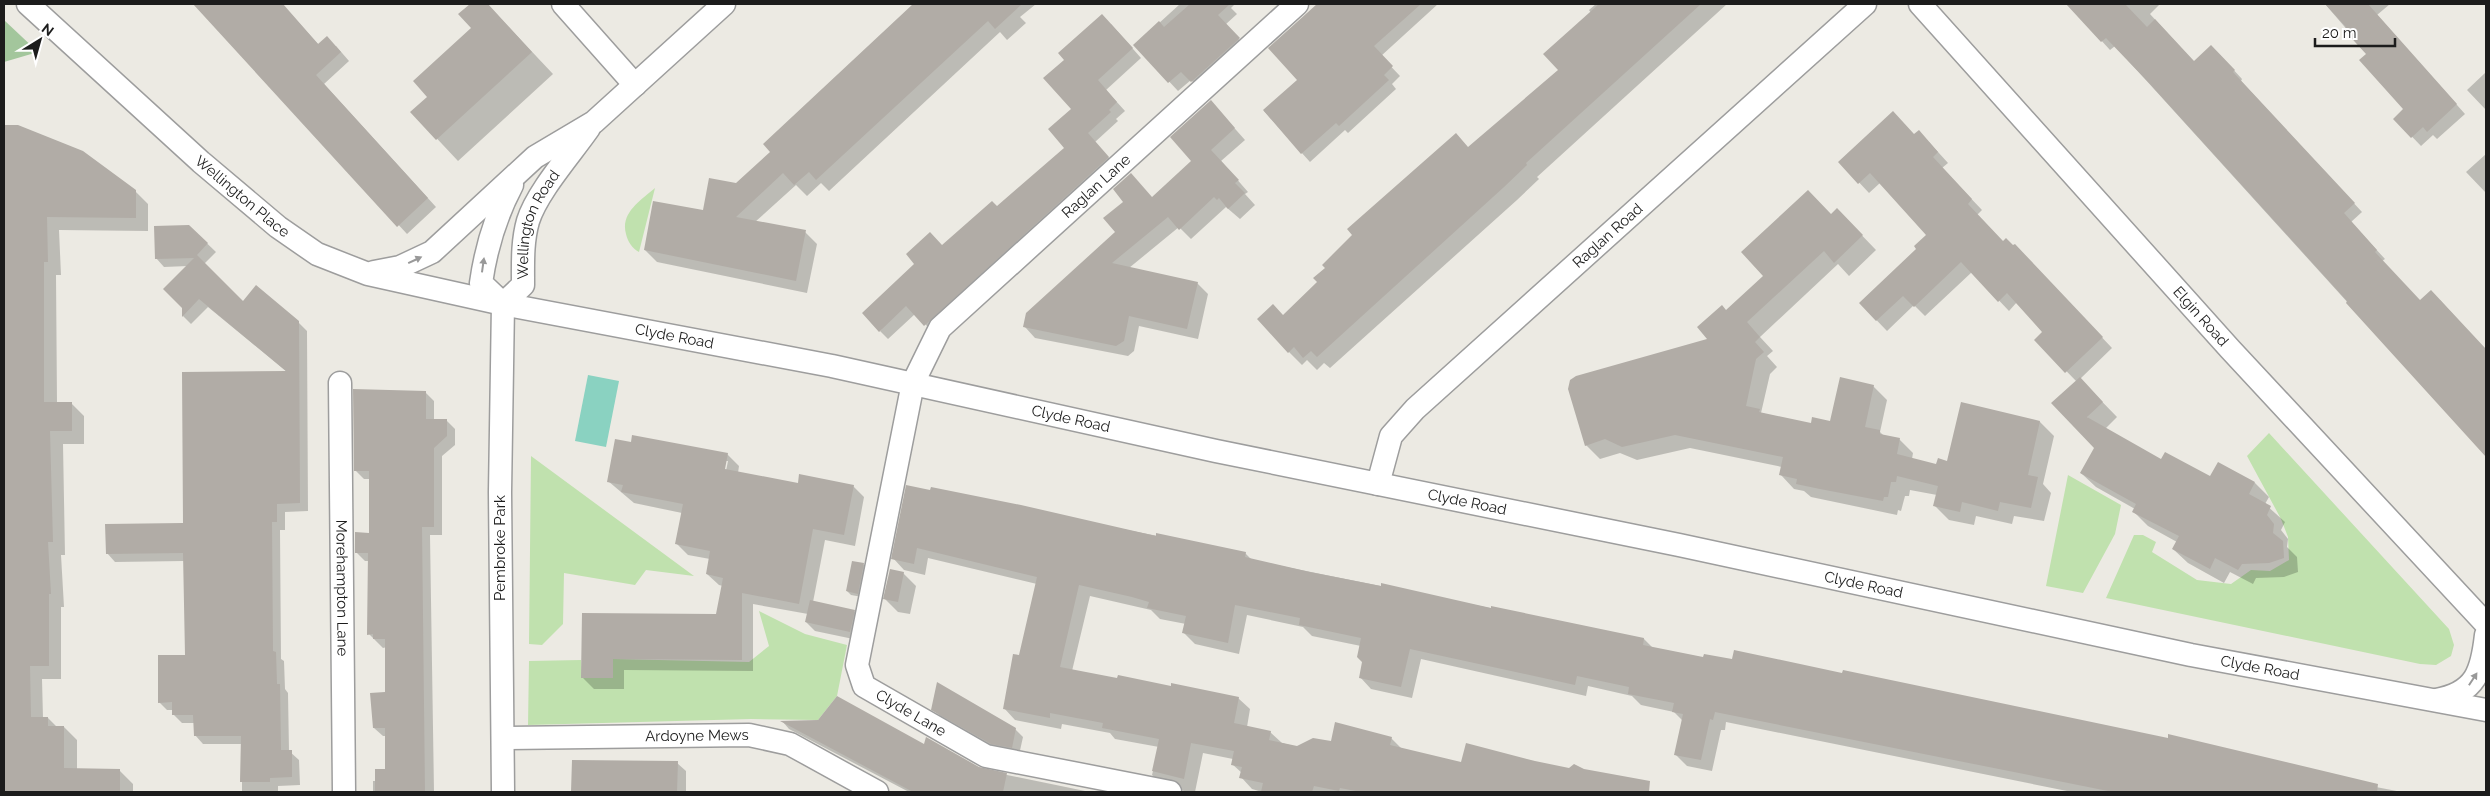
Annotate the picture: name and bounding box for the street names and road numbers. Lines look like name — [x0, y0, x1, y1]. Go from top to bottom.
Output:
street label: Raglan Lane — [1058, 150, 1134, 222]
street label: Wellington Place — [191, 152, 293, 241]
street label: Wellington Road — [514, 167, 563, 279]
street label: Raglan Road — [1569, 200, 1646, 272]
street label: Elgin Road — [2169, 283, 2232, 350]
street label: Clyde Road — [633, 320, 715, 353]
street label: Clyde Road — [1030, 401, 1112, 436]
street label: Clyde Road — [1426, 485, 1508, 519]
street label: Pembroke Park — [491, 495, 509, 601]
street label: Morehampton Lane — [332, 520, 352, 657]
street label: Clyde Road — [1823, 567, 1905, 602]
street label: Clyde Road — [2219, 652, 2301, 684]
street label: Clyde Lane — [873, 686, 950, 740]
street label: Ardoyne Mews — [645, 726, 749, 745]

